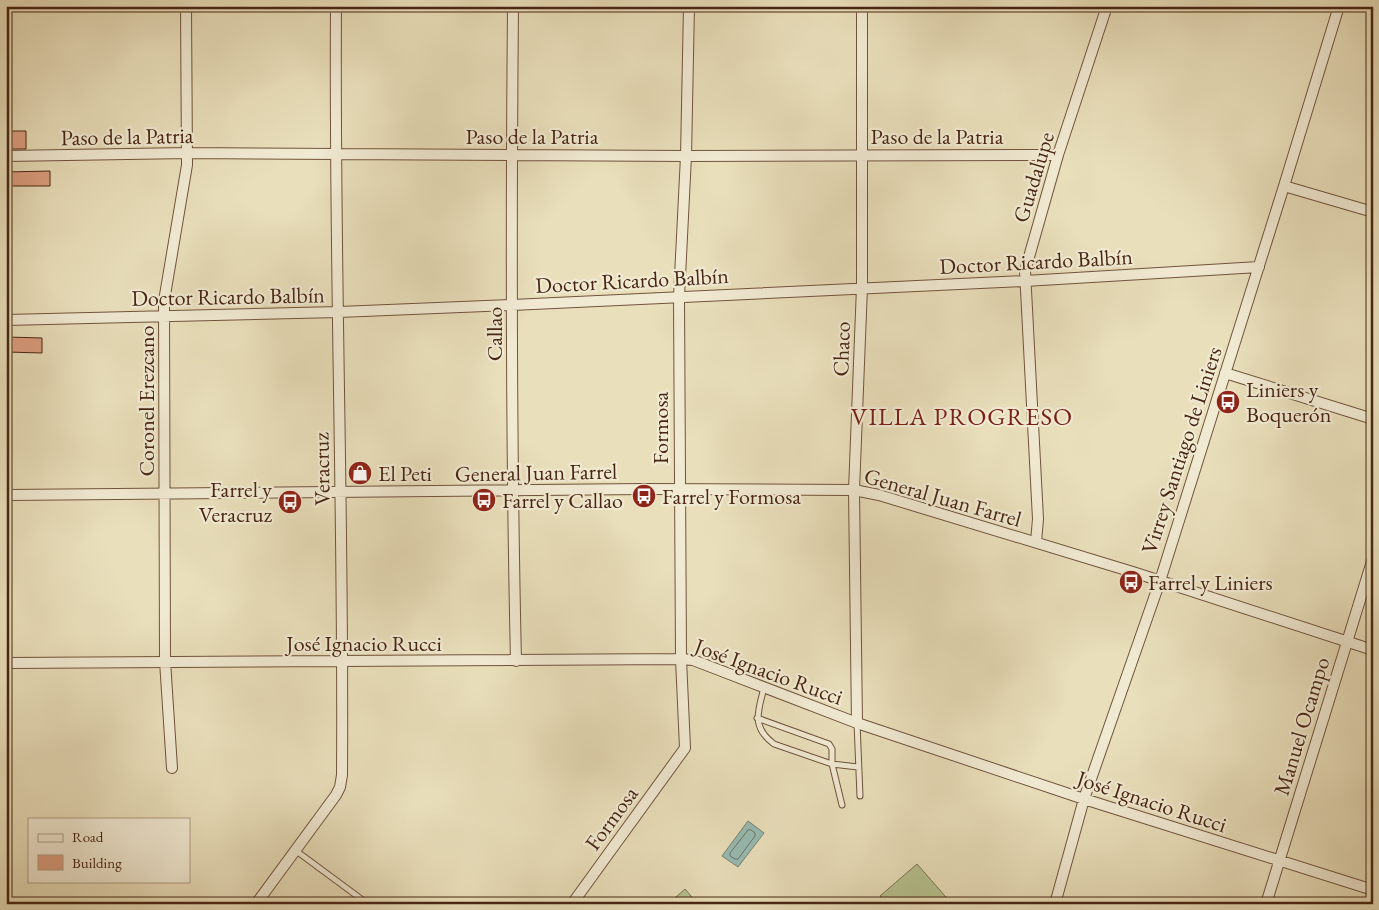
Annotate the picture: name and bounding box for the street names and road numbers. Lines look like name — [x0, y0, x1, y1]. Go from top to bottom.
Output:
street label: Paso de la Patria — [60, 121, 194, 152]
street label: Paso de la Patria — [465, 122, 599, 151]
street label: Paso de la Patria — [870, 122, 1004, 151]
street label: Guadalupe — [1006, 128, 1061, 226]
street label: Doctor Ricardo Balbín — [939, 242, 1134, 281]
street label: Doctor Ricardo Balbín — [535, 261, 730, 300]
street label: Doctor Ricardo Balbín — [131, 280, 325, 313]
street label: Callao — [480, 307, 509, 361]
street label: Chaco — [826, 321, 857, 377]
street label: Coronel Erezcano — [132, 325, 161, 477]
street label: Virrey Santiago de Liniers — [1134, 343, 1229, 557]
street label: Formosa — [646, 391, 675, 464]
street label: Veracruz — [306, 431, 337, 506]
street label: General Juan Farrel — [455, 457, 617, 488]
street label: General Juan Farrel — [861, 461, 1025, 534]
street label: José Ignacio Rucci — [284, 629, 442, 658]
street label: José Ignacio Rucci — [689, 631, 847, 712]
street label: Manuel Ocampo — [1267, 653, 1336, 799]
street label: José Ignacio Rucci — [1071, 763, 1230, 839]
street label: Formosa — [578, 780, 645, 856]

